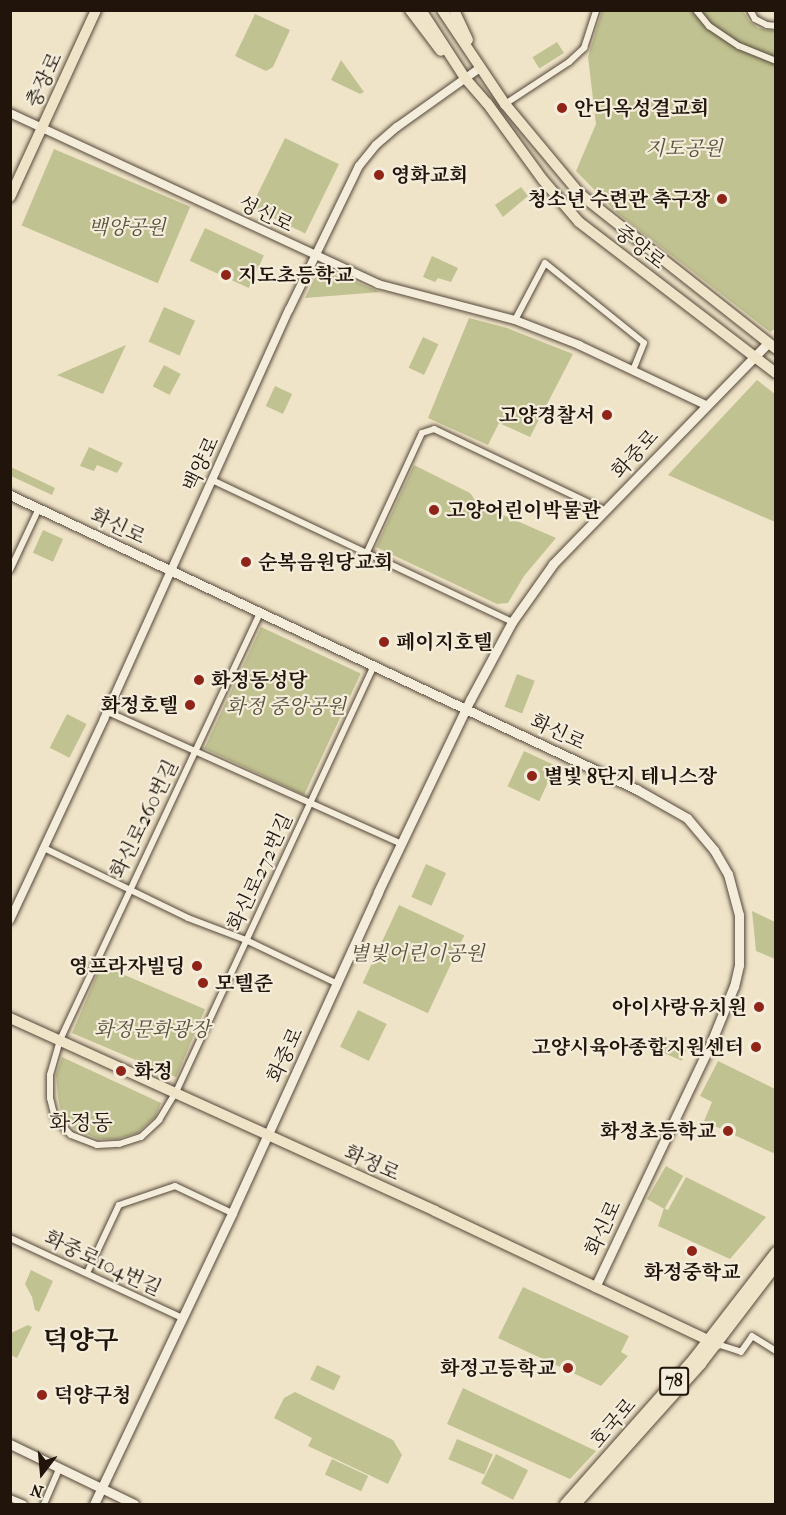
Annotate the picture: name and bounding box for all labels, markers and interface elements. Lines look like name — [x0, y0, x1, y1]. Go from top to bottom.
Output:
street label: 충장로 — [21, 49, 67, 111]
place label: 안디옥성결교회 — [574, 96, 709, 120]
marker: 안디옥성결교회 — [555, 101, 569, 115]
park label: 지도공원 — [645, 136, 723, 160]
place label: 영화교회 — [391, 163, 468, 187]
marker: 영화교회 — [372, 168, 386, 182]
place label: 청소년 수련관 축구장 — [528, 187, 710, 211]
street label: 성신로 — [235, 191, 297, 237]
marker: 청소년 수련관 축구장 — [715, 192, 729, 206]
park label: 백양공원 — [88, 215, 166, 239]
street label: 중앙로 — [610, 220, 670, 274]
place label: 지도초등학교 — [238, 263, 354, 287]
marker: 지도초등학교 — [219, 268, 233, 282]
place label: 고양경찰서 — [498, 403, 595, 427]
marker: 고양경찰서 — [600, 408, 614, 422]
street label: 화중로 — [606, 425, 664, 483]
street label: 백양로 — [178, 433, 224, 495]
place label: 고양어린이박물관 — [446, 498, 601, 522]
street label: 화신로 — [87, 503, 149, 549]
marker: 고양어린이박물관 — [427, 503, 441, 517]
place label: 순복음원당교회 — [258, 550, 393, 574]
marker: 순복음원당교회 — [239, 555, 253, 569]
place label: 페이지호텔 — [396, 630, 493, 654]
marker: 페이지호텔 — [377, 635, 391, 649]
place label: 화정동성당 — [211, 668, 308, 692]
marker: 화정동성당 — [192, 673, 206, 687]
place label: 화정호텔 — [101, 693, 178, 717]
park label: 화정 중앙공원 — [226, 694, 346, 718]
marker: 화정호텔 — [183, 698, 197, 712]
street label: 화신로 — [527, 709, 589, 755]
street label: 화신로260번길 — [105, 756, 183, 882]
place label: 별빛 8단지 테니스장 — [544, 764, 717, 788]
marker: 별빛 8단지 테니스장 — [525, 769, 539, 783]
street label: 화신로272번길 — [222, 809, 298, 935]
park label: 별빛어린이공원 — [349, 941, 485, 965]
place label: 영프라자빌딩 — [69, 954, 185, 978]
marker: 영프라자빌딩 — [190, 959, 204, 973]
place label: 모텔준 — [215, 971, 273, 995]
marker: 모텔준 — [196, 976, 210, 990]
place label: 아이사랑유치원 — [612, 995, 747, 1019]
marker: 아이사랑유치원 — [752, 1000, 766, 1014]
park label: 화정문화광장 — [94, 1017, 210, 1041]
street label: 화중로 — [262, 1024, 308, 1086]
place label: 고양시육아종합지원센터 — [531, 1035, 744, 1059]
marker: 고양시육아종합지원센터 — [749, 1040, 763, 1054]
place label: 화정 — [134, 1059, 173, 1083]
marker: 화정 — [112, 1062, 130, 1080]
district label: 화정동 — [49, 1111, 113, 1137]
place label: 화정초등학교 — [600, 1119, 716, 1143]
marker: 화정초등학교 — [721, 1124, 735, 1138]
street label: 화정로 — [341, 1140, 403, 1186]
street label: 화신로 — [580, 1197, 626, 1259]
street label: 화중로104번길 — [41, 1225, 165, 1301]
marker: 화정중학교 — [685, 1244, 699, 1258]
place label: 화정중학교 — [644, 1260, 740, 1284]
district label: 덕양구 — [43, 1325, 119, 1357]
place label: 화정고등학교 — [440, 1356, 556, 1380]
marker: 화정고등학교 — [561, 1361, 575, 1375]
road number: 78 — [659, 1366, 689, 1396]
place label: 덕양구청 — [54, 1383, 131, 1407]
marker: 덕양구청 — [35, 1388, 49, 1402]
street label: 호국로 — [585, 1393, 641, 1453]
north arrow — [12, 1443, 72, 1503]
text: N — [28, 1480, 45, 1502]

